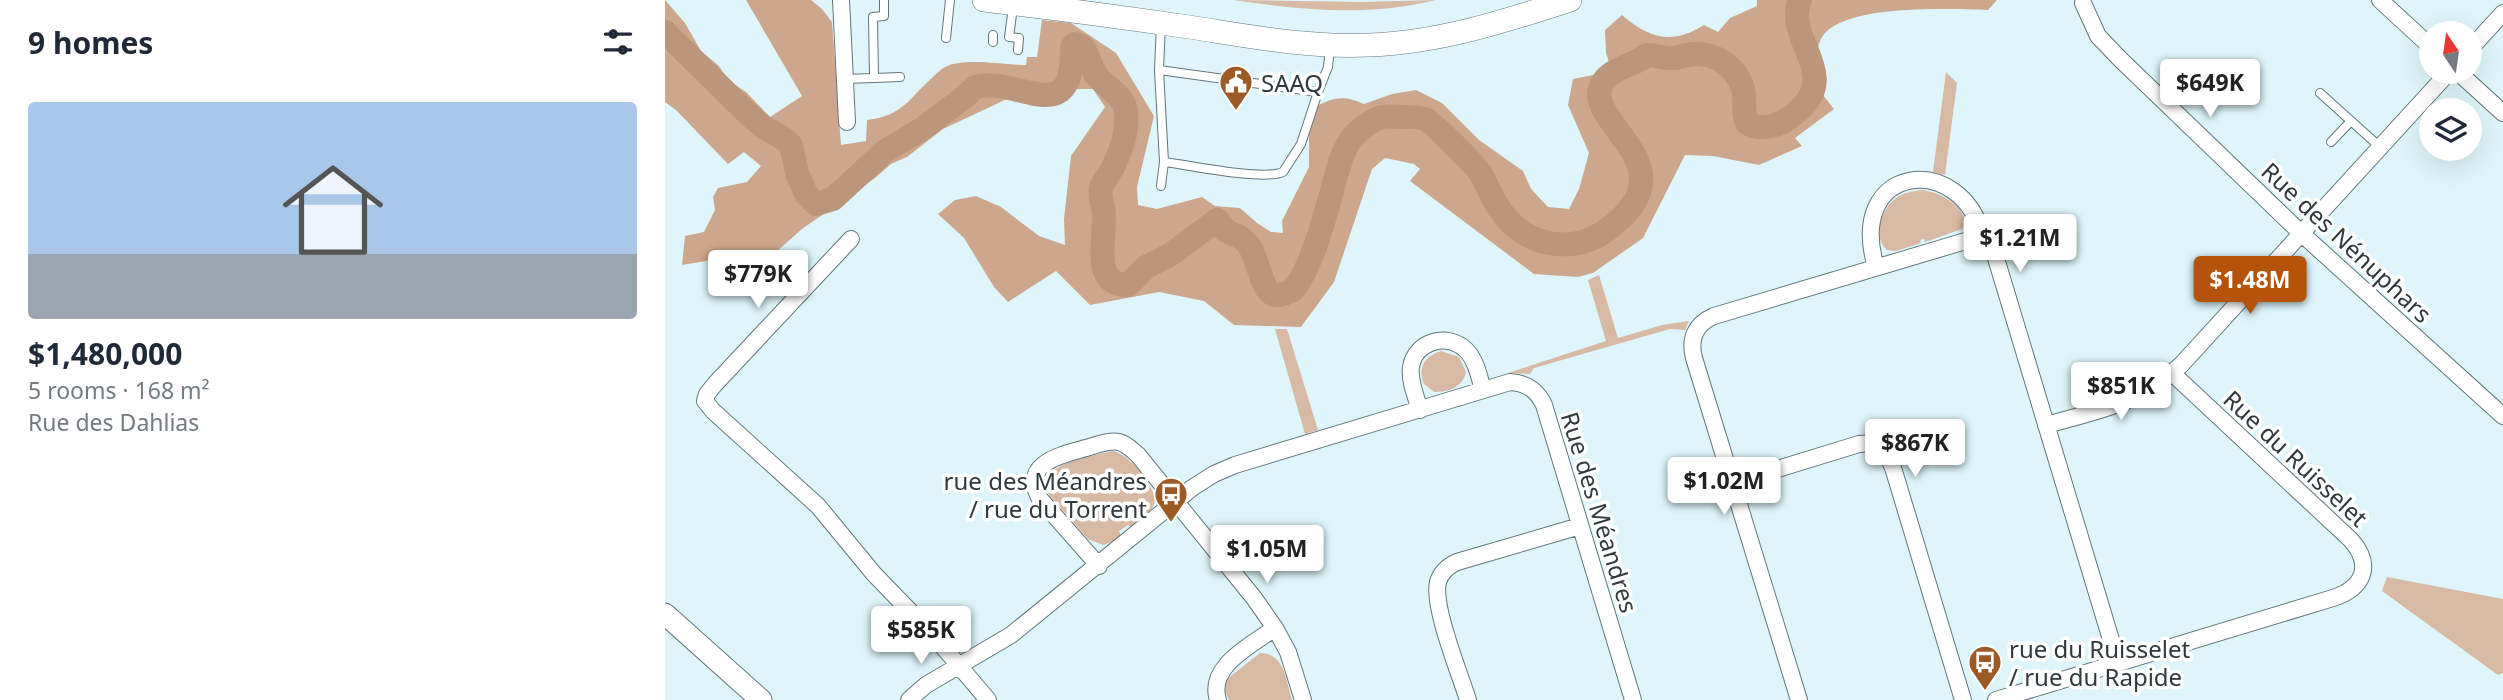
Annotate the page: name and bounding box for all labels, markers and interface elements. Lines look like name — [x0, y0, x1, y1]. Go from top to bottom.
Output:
north arrow — [2419, 21, 2481, 84]
map controls — [2419, 21, 2482, 161]
text: 9 homes — [28, 22, 153, 63]
icon: filters — [599, 23, 637, 61]
pin: $649K — [2161, 60, 2259, 119]
public building icon: SAAQ — [1217, 63, 1255, 112]
place label: SAAQ — [1261, 66, 1323, 99]
text: $649K — [2176, 66, 2244, 98]
button: layers — [2419, 98, 2482, 161]
icon: home — [270, 147, 396, 273]
street label: Rue des Nénuphars — [2255, 154, 2439, 330]
pin: $1.21M — [1963, 215, 2077, 274]
text: $1.21M — [1980, 221, 2060, 253]
pin: $779K — [709, 250, 807, 310]
pin: $1.48M — [2193, 256, 2307, 316]
text: $779K — [724, 257, 792, 289]
text: $1.48M — [2210, 263, 2290, 295]
text: $1,480,000 — [28, 333, 182, 374]
pin: $851K — [2072, 362, 2170, 422]
text: $851K — [2087, 369, 2155, 401]
text: 5 rooms · 168 m² — [28, 374, 210, 406]
street label: Rue du Ruisselet — [2217, 382, 2376, 534]
text: Rue des Dahlias — [28, 406, 199, 438]
street label: Rue des Méandres — [1554, 408, 1646, 616]
pin: $867K — [1866, 420, 1964, 479]
text: $867K — [1881, 426, 1949, 458]
pin: $1.02M — [1667, 458, 1781, 517]
place label: rue des Méandres / rue du Torrent — [944, 464, 1147, 525]
text: $1.02M — [1684, 464, 1764, 496]
bus stop icon: rue des Méandres / rue du Torrent — [1152, 475, 1190, 524]
pin: $1.05M — [1210, 526, 1324, 585]
text: $1.05M — [1227, 532, 1307, 564]
pin: $585K — [872, 606, 970, 666]
text: $585K — [887, 613, 955, 645]
place label: rue du Ruisselet / rue du Rapide — [2009, 632, 2191, 693]
bus stop icon: rue du Ruisselet / rue du Rapide — [1966, 643, 2004, 692]

